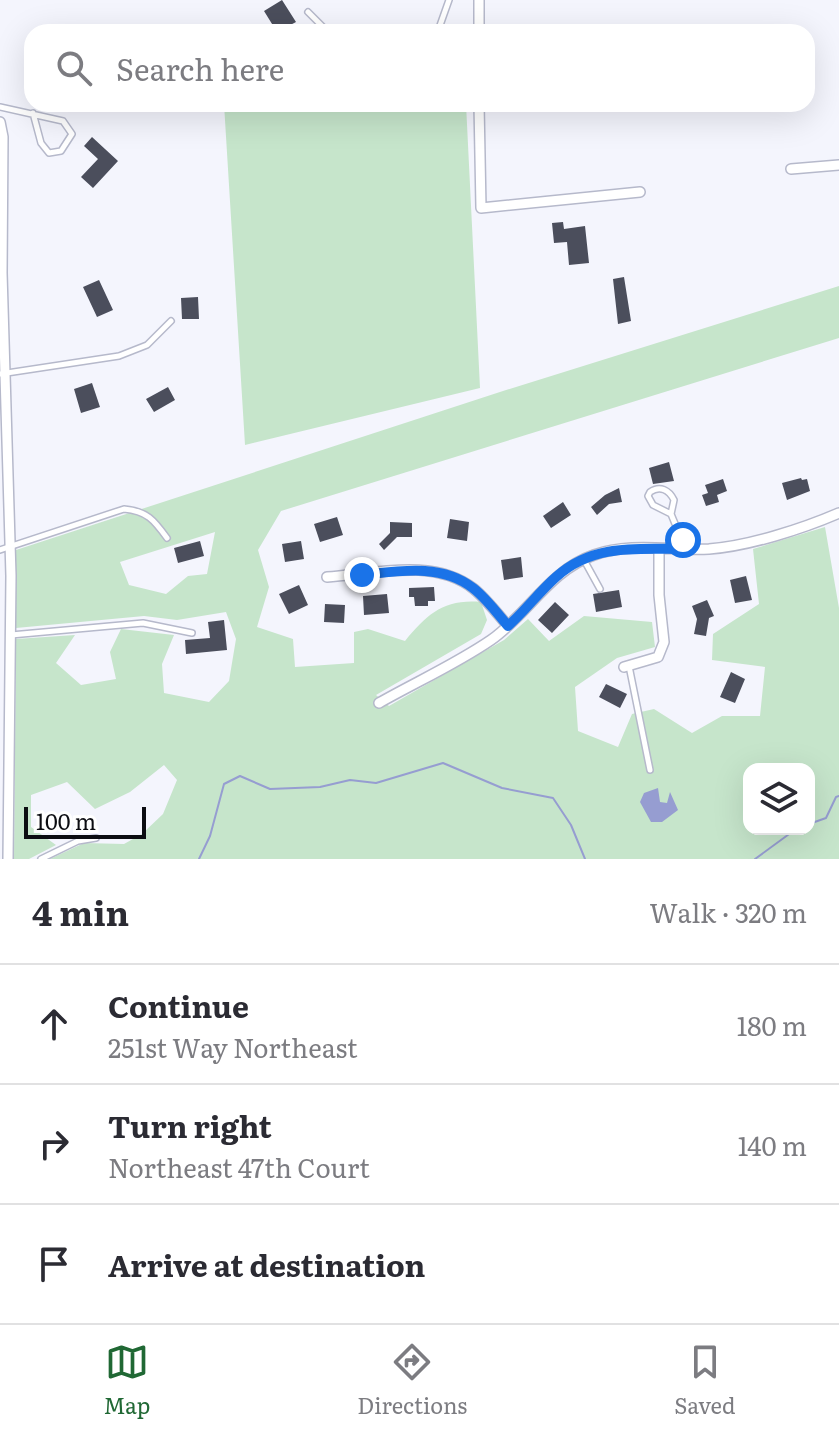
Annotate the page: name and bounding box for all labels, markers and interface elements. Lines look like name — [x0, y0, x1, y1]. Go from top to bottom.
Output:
search box — [24, 24, 815, 112]
icon: search — [52, 46, 96, 90]
text: Search here — [116, 46, 284, 90]
route start — [665, 522, 701, 558]
route end — [344, 557, 380, 593]
map controls — [743, 763, 815, 835]
button: layers — [743, 763, 815, 835]
scale bar — [24, 803, 146, 839]
text: 100 m — [36, 804, 96, 837]
text: 4 min — [32, 886, 129, 936]
text: Walk · 320 m — [649, 892, 807, 931]
text: Continue — [108, 983, 249, 1027]
icon: ahead — [32, 1002, 76, 1046]
text: 180 m — [737, 1005, 807, 1044]
text: 251st Way Northeast — [108, 1027, 357, 1066]
text: Turn right — [108, 1103, 272, 1147]
icon: right — [32, 1122, 76, 1166]
text: 140 m — [738, 1125, 807, 1164]
text: Northeast 47th Court — [108, 1147, 370, 1186]
icon: arrive — [32, 1242, 76, 1286]
text: Arrive at destination — [108, 1242, 425, 1286]
tab: Map — [103, 1340, 150, 1421]
tab: Directions — [357, 1340, 467, 1421]
tab: Saved — [674, 1340, 736, 1421]

